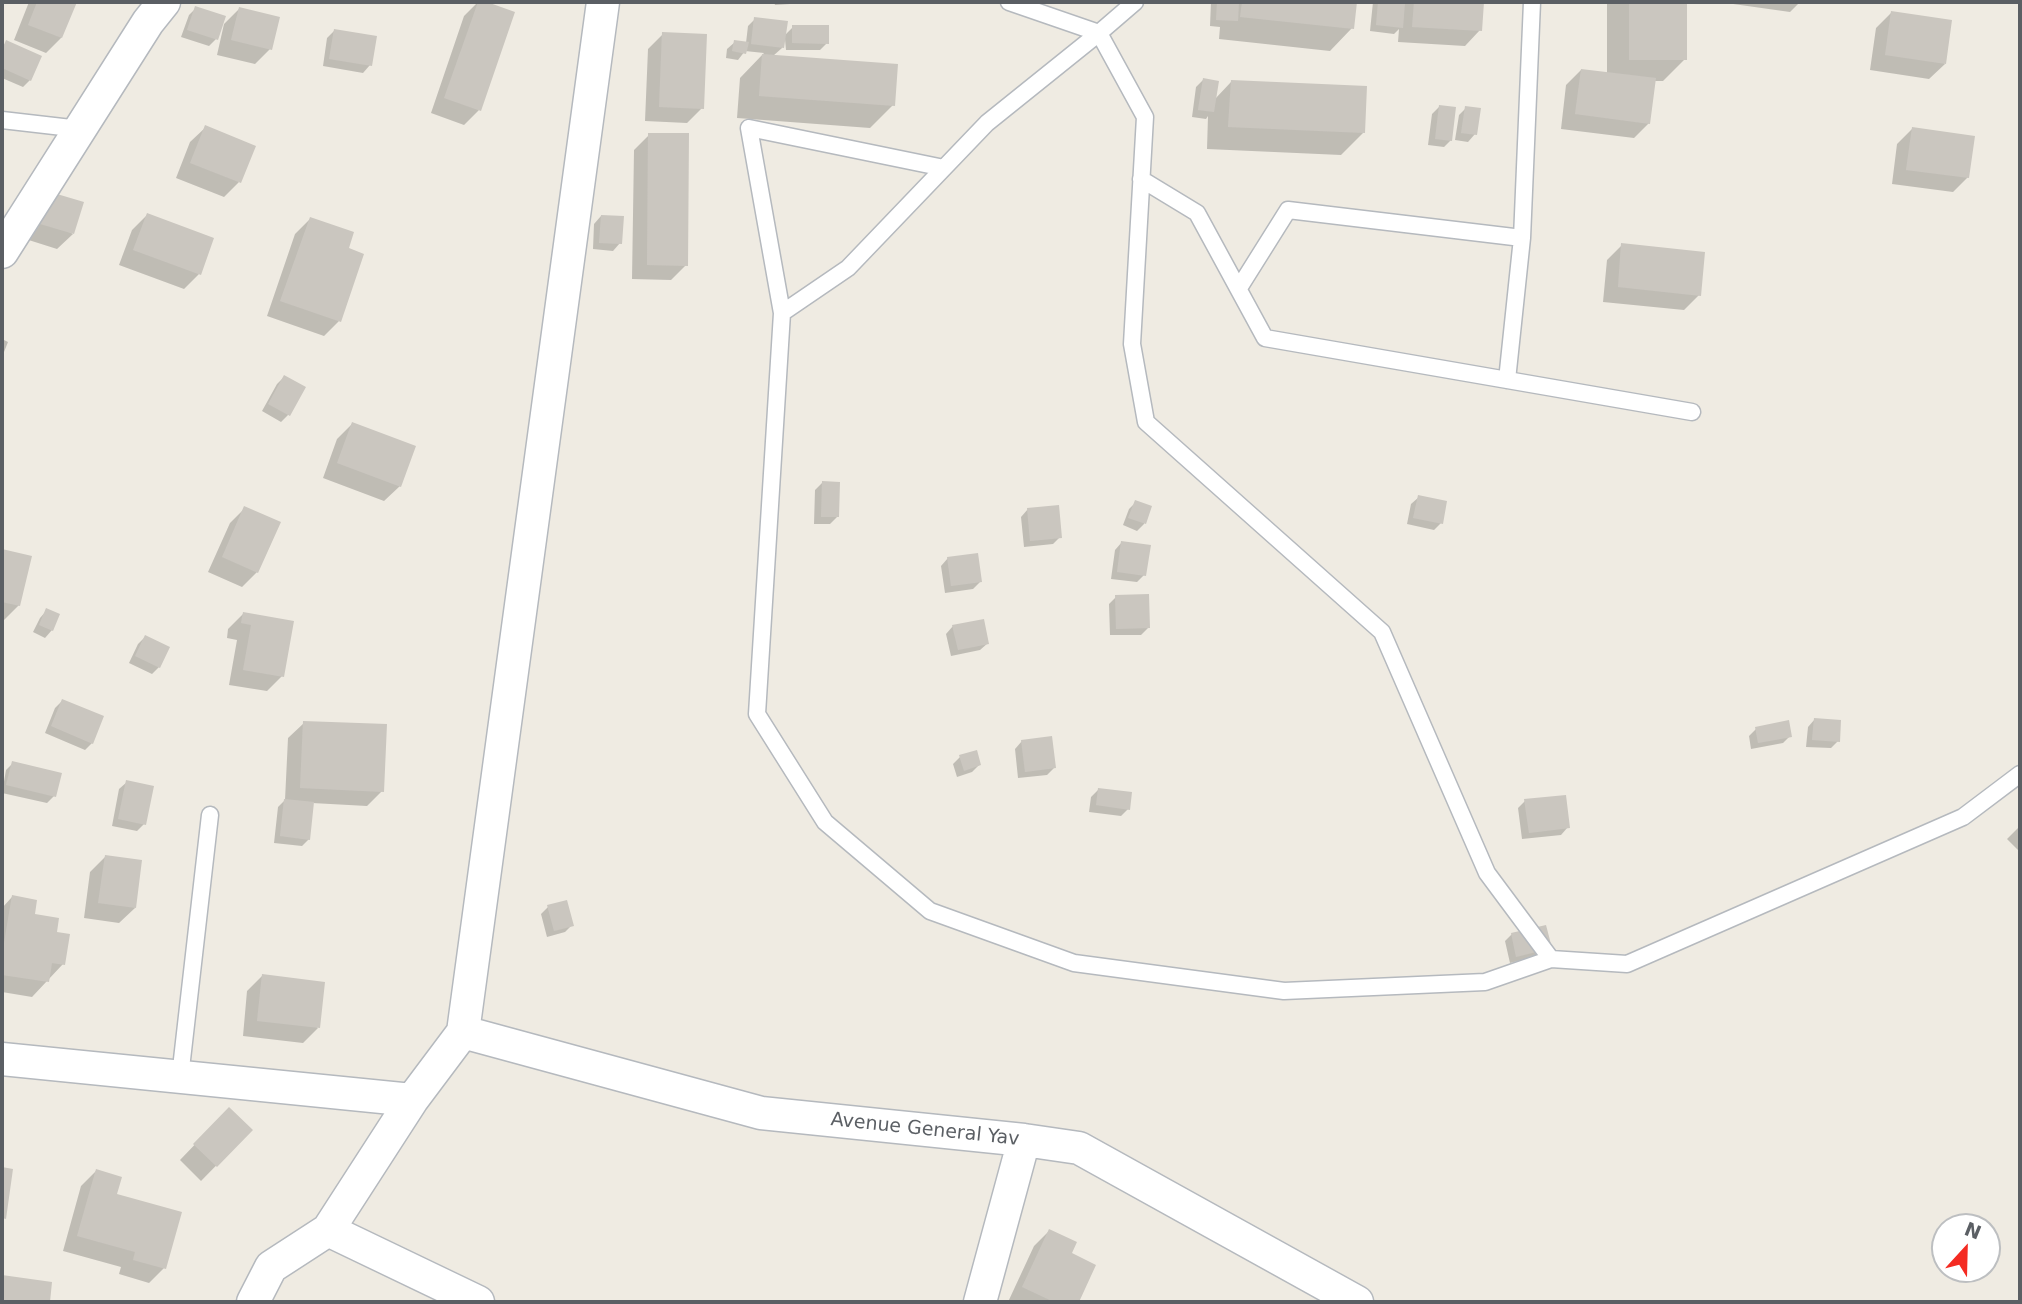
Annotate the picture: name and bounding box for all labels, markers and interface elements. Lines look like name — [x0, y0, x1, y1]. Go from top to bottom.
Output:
street label: Avenue General Yav — [830, 1109, 1020, 1151]
north arrow — [1931, 1213, 2001, 1283]
text: N — [1962, 1217, 1985, 1244]

